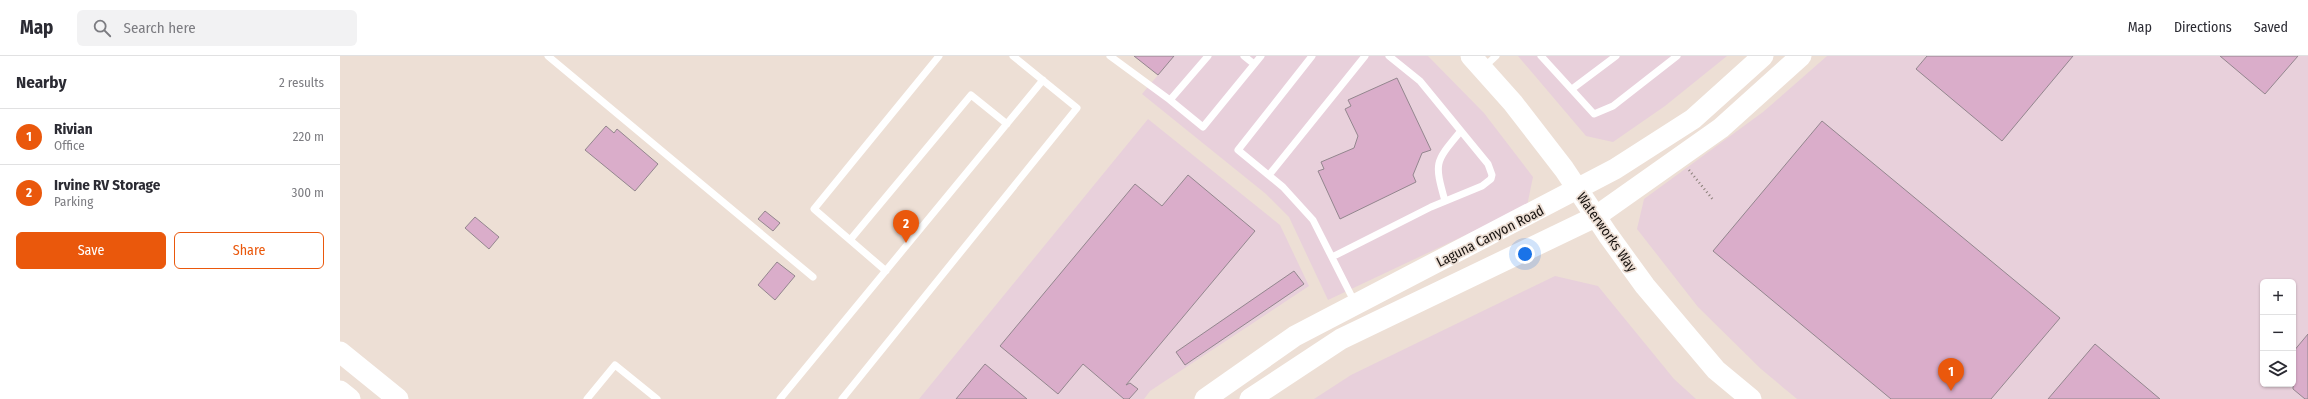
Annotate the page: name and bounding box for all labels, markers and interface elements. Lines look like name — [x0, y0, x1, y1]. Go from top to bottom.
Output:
search box — [77, 10, 357, 46]
text: Map — [20, 16, 53, 39]
icon: search — [91, 17, 113, 39]
text: Search here — [123, 19, 196, 37]
text: Map — [2128, 19, 2152, 36]
text: Directions — [2174, 19, 2232, 36]
text: Saved — [2254, 19, 2288, 36]
text: Nearby — [16, 72, 67, 93]
text: 2 results — [279, 75, 324, 90]
text: Rivian — [54, 120, 93, 138]
text: 1 — [26, 129, 32, 144]
text: 220 m — [293, 129, 324, 144]
text: Office — [54, 138, 85, 153]
text: Irvine RV Storage — [54, 176, 160, 194]
text: 2 — [26, 185, 32, 200]
text: 300 m — [292, 185, 324, 200]
street label: Waterworks Way — [1573, 189, 1641, 276]
text: Parking — [54, 194, 93, 209]
street label: Laguna Canyon Road — [1434, 202, 1547, 271]
pin: 2 — [893, 210, 919, 243]
button: Save — [16, 232, 166, 269]
button: Share — [174, 232, 324, 269]
your location — [1515, 244, 1535, 264]
map controls — [2260, 279, 2296, 387]
button: + — [2260, 279, 2296, 315]
button: − — [2260, 315, 2296, 351]
button: layers — [2260, 351, 2296, 387]
pin: 1 — [1938, 358, 1964, 391]

